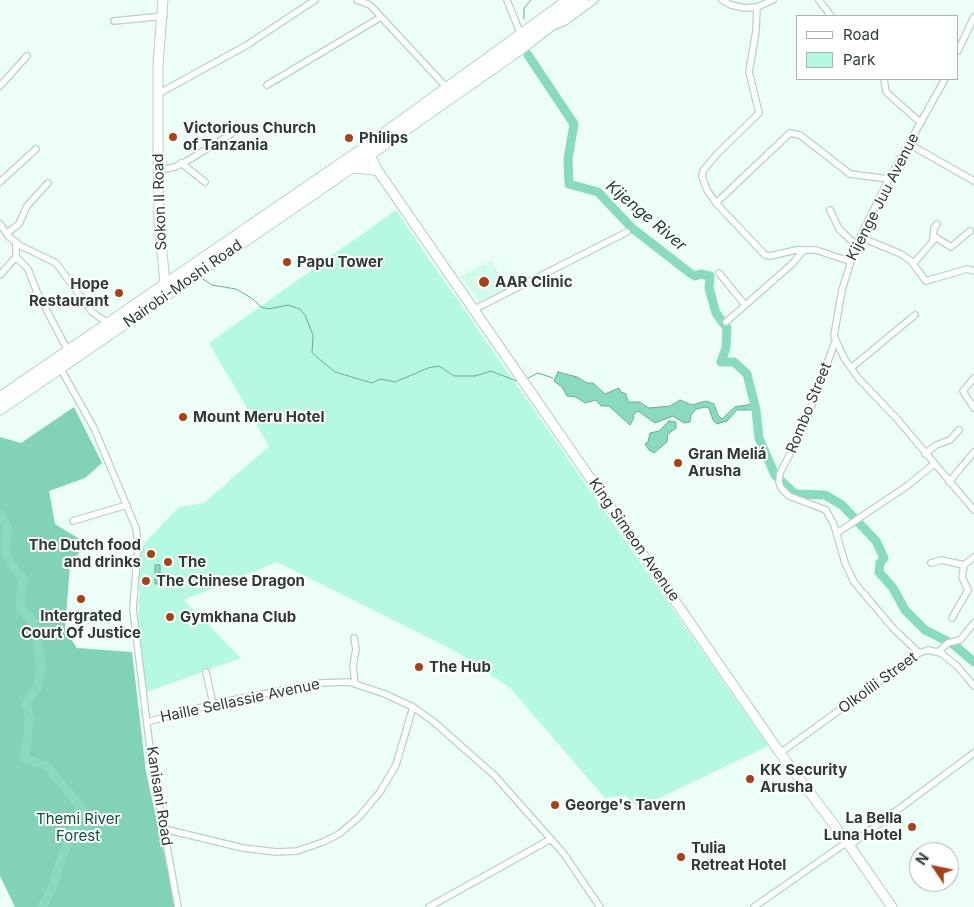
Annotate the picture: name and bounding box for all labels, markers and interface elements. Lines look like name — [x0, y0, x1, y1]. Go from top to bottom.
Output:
legend — [796, 15, 959, 80]
text: Road — [843, 25, 879, 44]
text: Park — [843, 50, 875, 69]
place label: Victorious Church of Tanzania — [183, 119, 316, 154]
place label: Philips — [359, 129, 408, 147]
street label: Kijenge Juu Avenue — [843, 130, 923, 264]
marker: Victorious Church of Tanzania — [167, 131, 179, 143]
marker: Philips — [343, 132, 355, 144]
street label: Sokon II Road — [149, 153, 171, 251]
water label: Kijenge River — [602, 177, 690, 255]
street label: Nairobi-Moshi Road — [120, 236, 246, 332]
place label: Papu Tower — [297, 253, 383, 271]
marker: Papu Tower — [281, 256, 293, 268]
place label: AAR Clinic — [495, 273, 572, 291]
place label: Hope Restaurant — [29, 275, 109, 310]
marker: AAR Clinic — [477, 275, 491, 289]
marker: Hope Restaurant — [113, 287, 125, 299]
street label: Rombo Street — [783, 360, 835, 456]
place label: Mount Meru Hotel — [193, 408, 325, 426]
marker: Mount Meru Hotel — [177, 411, 189, 423]
place label: Gran Meliá Arusha — [688, 445, 767, 480]
marker: Gran Meliá Arusha — [672, 457, 684, 469]
street label: King Simeon Avenue — [585, 475, 683, 605]
place label: The Dutch food and drinks — [28, 536, 141, 571]
marker: The Dutch food and drinks — [145, 548, 157, 560]
place label: The — [178, 553, 206, 571]
marker: The — [162, 556, 174, 568]
place label: The Chinese Dragon — [156, 572, 305, 590]
marker: The Chinese Dragon — [140, 575, 152, 587]
marker: Intergrated Court Of Justice — [75, 593, 87, 605]
place label: Intergrated Court Of Justice — [21, 607, 141, 642]
place label: Gymkhana Club — [180, 608, 296, 626]
marker: Gymkhana Club — [164, 611, 176, 623]
street label: Olkolili Street — [835, 648, 921, 718]
place label: The Hub — [429, 658, 491, 676]
marker: The Hub — [413, 661, 425, 673]
street label: Haille Sellassie Avenue — [159, 675, 321, 727]
street label: Kanisani Road — [142, 745, 176, 847]
place label: KK Security Arusha — [760, 761, 847, 796]
marker: KK Security Arusha — [744, 773, 756, 785]
place label: George's Tavern — [565, 796, 686, 814]
marker: George's Tavern — [549, 799, 561, 811]
place label: La Bella Luna Hotel — [824, 809, 902, 844]
park label: Themi River Forest — [36, 810, 120, 845]
marker: La Bella Luna Hotel — [906, 821, 918, 833]
place label: Tulia Retreat Hotel — [691, 839, 786, 874]
north arrow — [909, 842, 959, 892]
text: N — [912, 850, 932, 868]
marker: Tulia Retreat Hotel — [675, 851, 687, 863]

